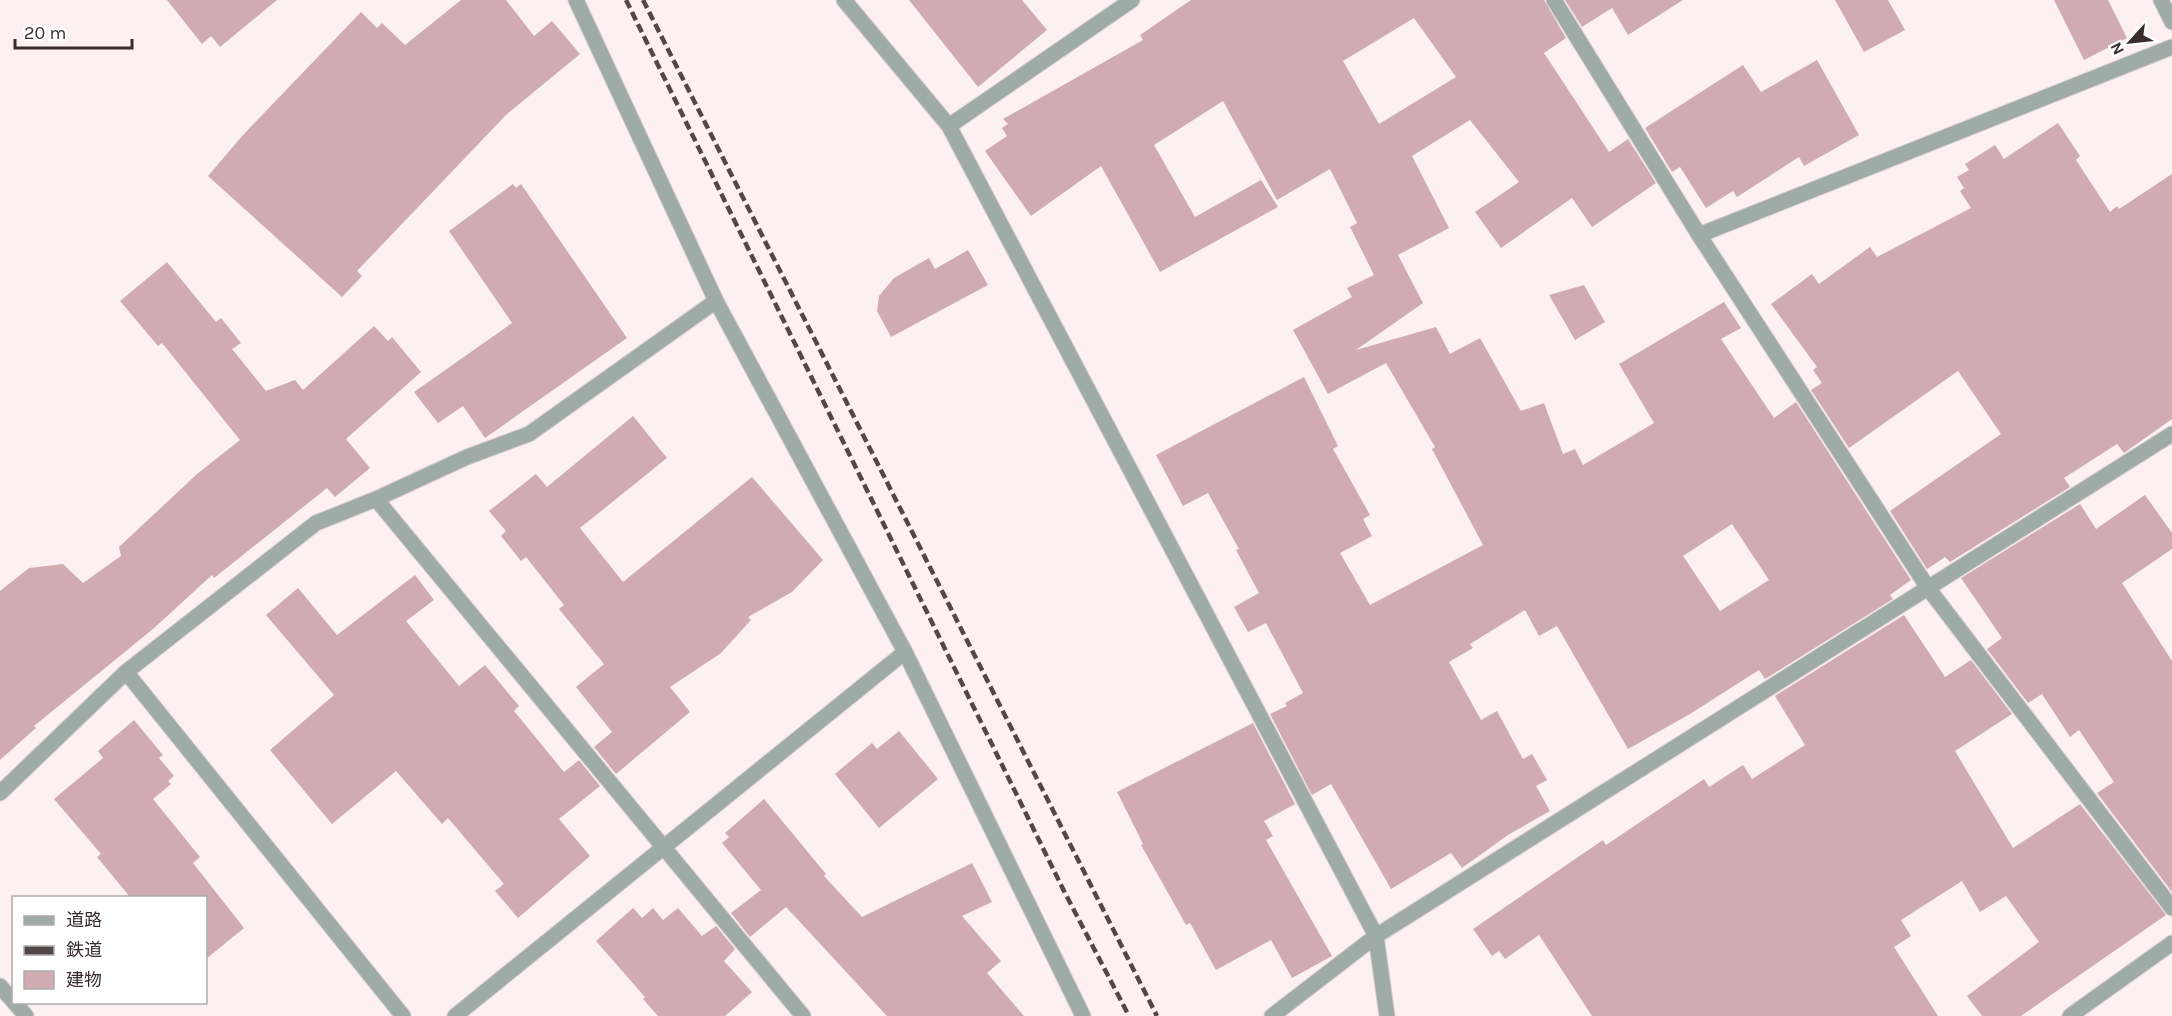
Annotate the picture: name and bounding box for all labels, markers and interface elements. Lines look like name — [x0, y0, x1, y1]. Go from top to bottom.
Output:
scale bar — [15, 12, 132, 50]
north arrow — [2100, 12, 2160, 72]
text: 20 m — [24, 22, 66, 44]
text: N — [2106, 39, 2128, 58]
legend — [12, 896, 207, 1004]
text: 道路 — [66, 909, 102, 931]
text: 鉄道 — [66, 939, 102, 961]
text: 建物 — [66, 969, 102, 991]

